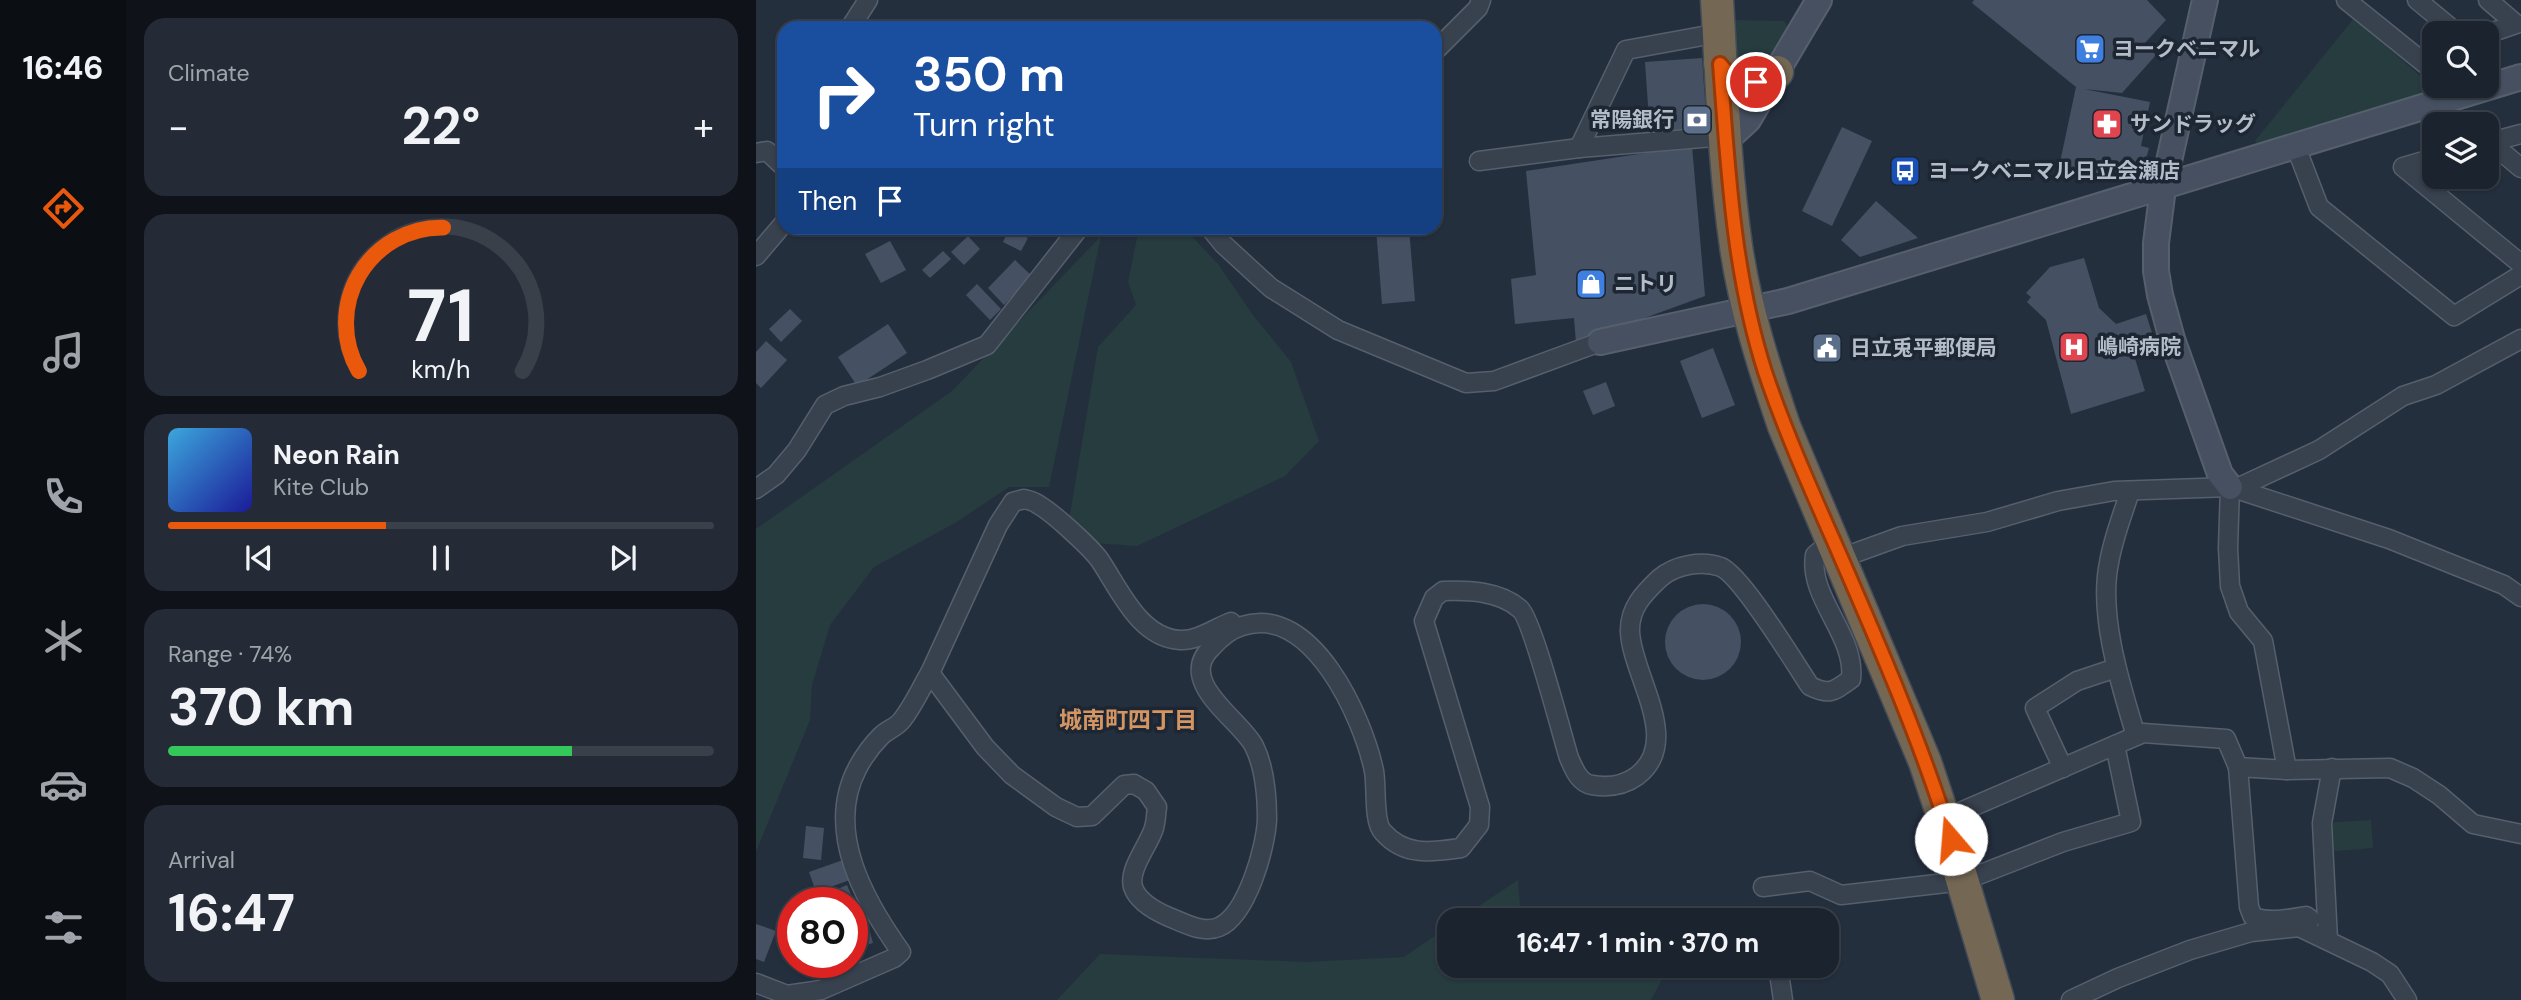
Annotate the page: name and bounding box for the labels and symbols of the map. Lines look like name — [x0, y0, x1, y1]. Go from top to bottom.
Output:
supermarket icon: ヨークベニマル — [2073, 32, 2107, 66]
place label: ヨークベニマル — [2113, 35, 2260, 63]
pin — [1726, 52, 1786, 112]
bank icon: 常陽銀行 — [1680, 103, 1714, 137]
place label: 常陽銀行 — [1590, 106, 1674, 134]
pharmacy icon: サンドラッグ — [2090, 107, 2124, 141]
place label: サンドラッグ — [2130, 110, 2256, 138]
bus stop icon: ヨークベニマル日立会瀬店 — [1888, 154, 1922, 188]
place label: ヨークベニマル日立会瀬店 — [1928, 157, 2180, 185]
shop icon: ニトリ — [1574, 267, 1608, 301]
place label: ニトリ — [1614, 270, 1677, 298]
hospital icon: 嶋崎病院 — [2057, 330, 2091, 364]
public building icon: 日立兎平郵便局 — [1810, 331, 1844, 365]
place label: 嶋崎病院 — [2097, 333, 2181, 361]
place label: 日立兎平郵便局 — [1850, 334, 1997, 362]
district label: 城南町四丁目 — [1059, 705, 1197, 735]
position arrow — [1914, 802, 1988, 876]
speed limit sign: 80 — [777, 887, 868, 978]

